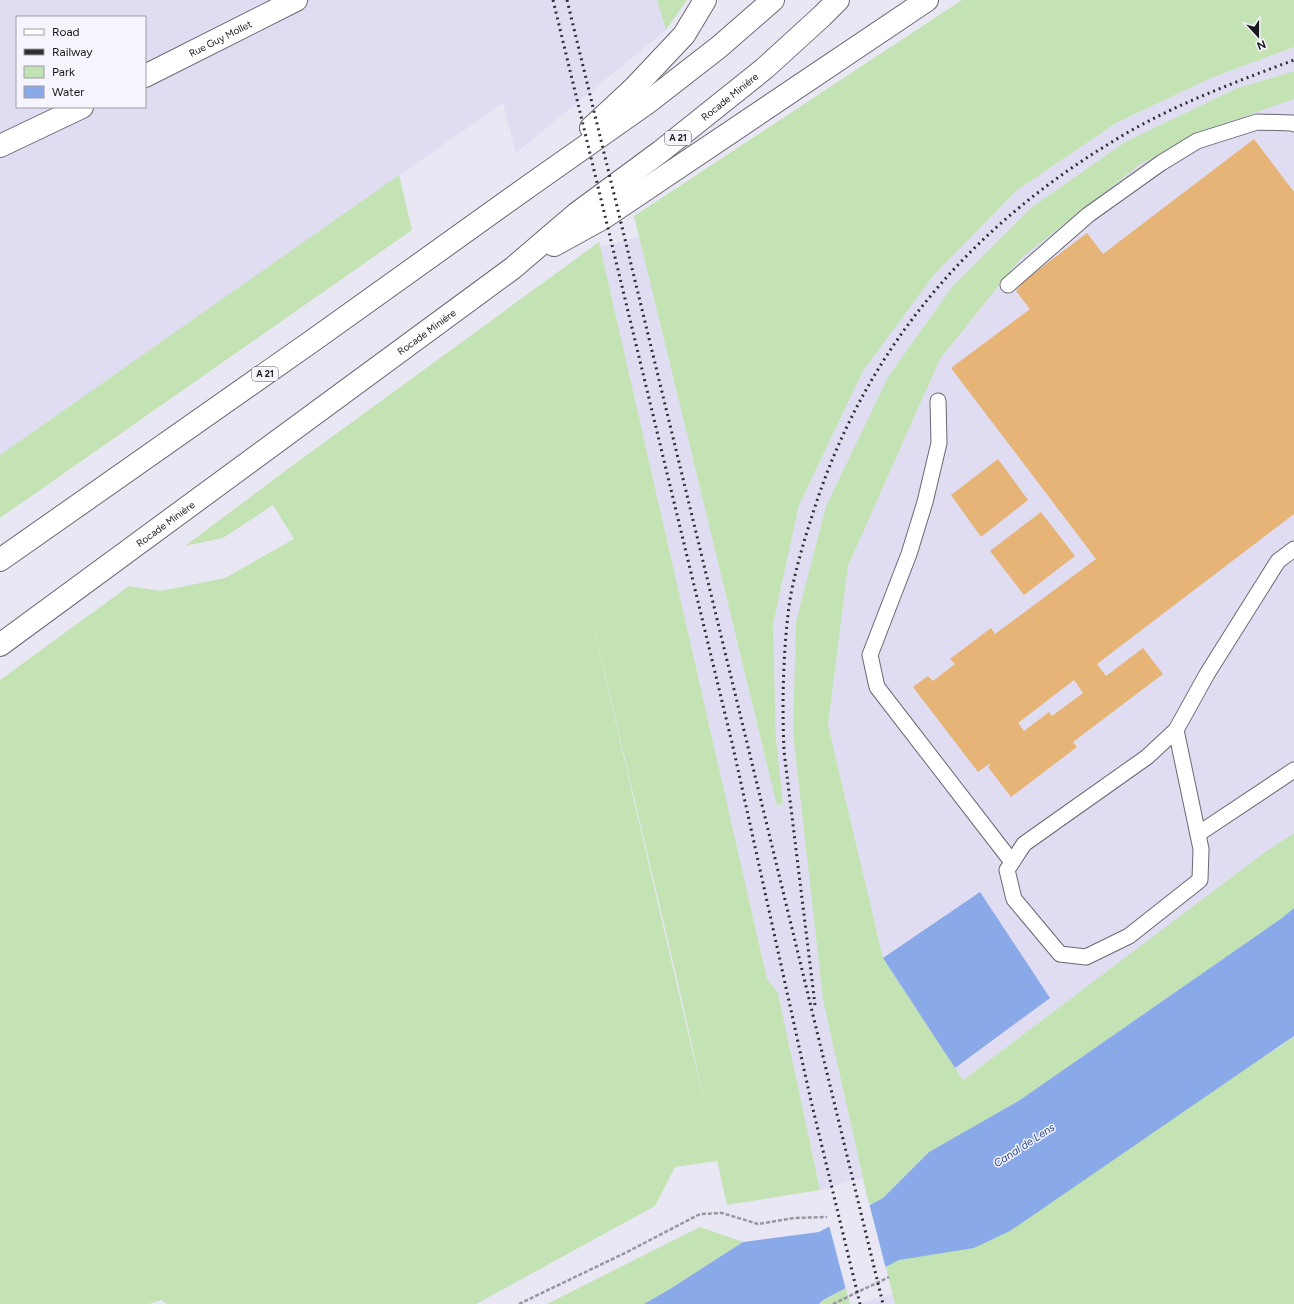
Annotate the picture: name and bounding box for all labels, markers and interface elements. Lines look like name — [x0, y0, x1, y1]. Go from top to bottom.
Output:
legend — [16, 16, 146, 108]
north arrow — [1238, 16, 1278, 56]
street label: Rue Guy Mollet — [187, 17, 254, 60]
text: Road — [52, 25, 80, 39]
text: N — [1255, 37, 1268, 52]
text: Railway — [52, 45, 93, 59]
text: Park — [52, 65, 75, 79]
street label: Rocade Minière — [699, 70, 761, 124]
text: Water — [52, 85, 84, 99]
road number: A 21 — [665, 131, 691, 145]
street label: Rocade Minière — [395, 306, 459, 358]
road number: A 21 — [252, 367, 278, 381]
street label: Rocade Minière — [134, 498, 198, 550]
water label: Canal de Lens — [991, 1121, 1057, 1170]

